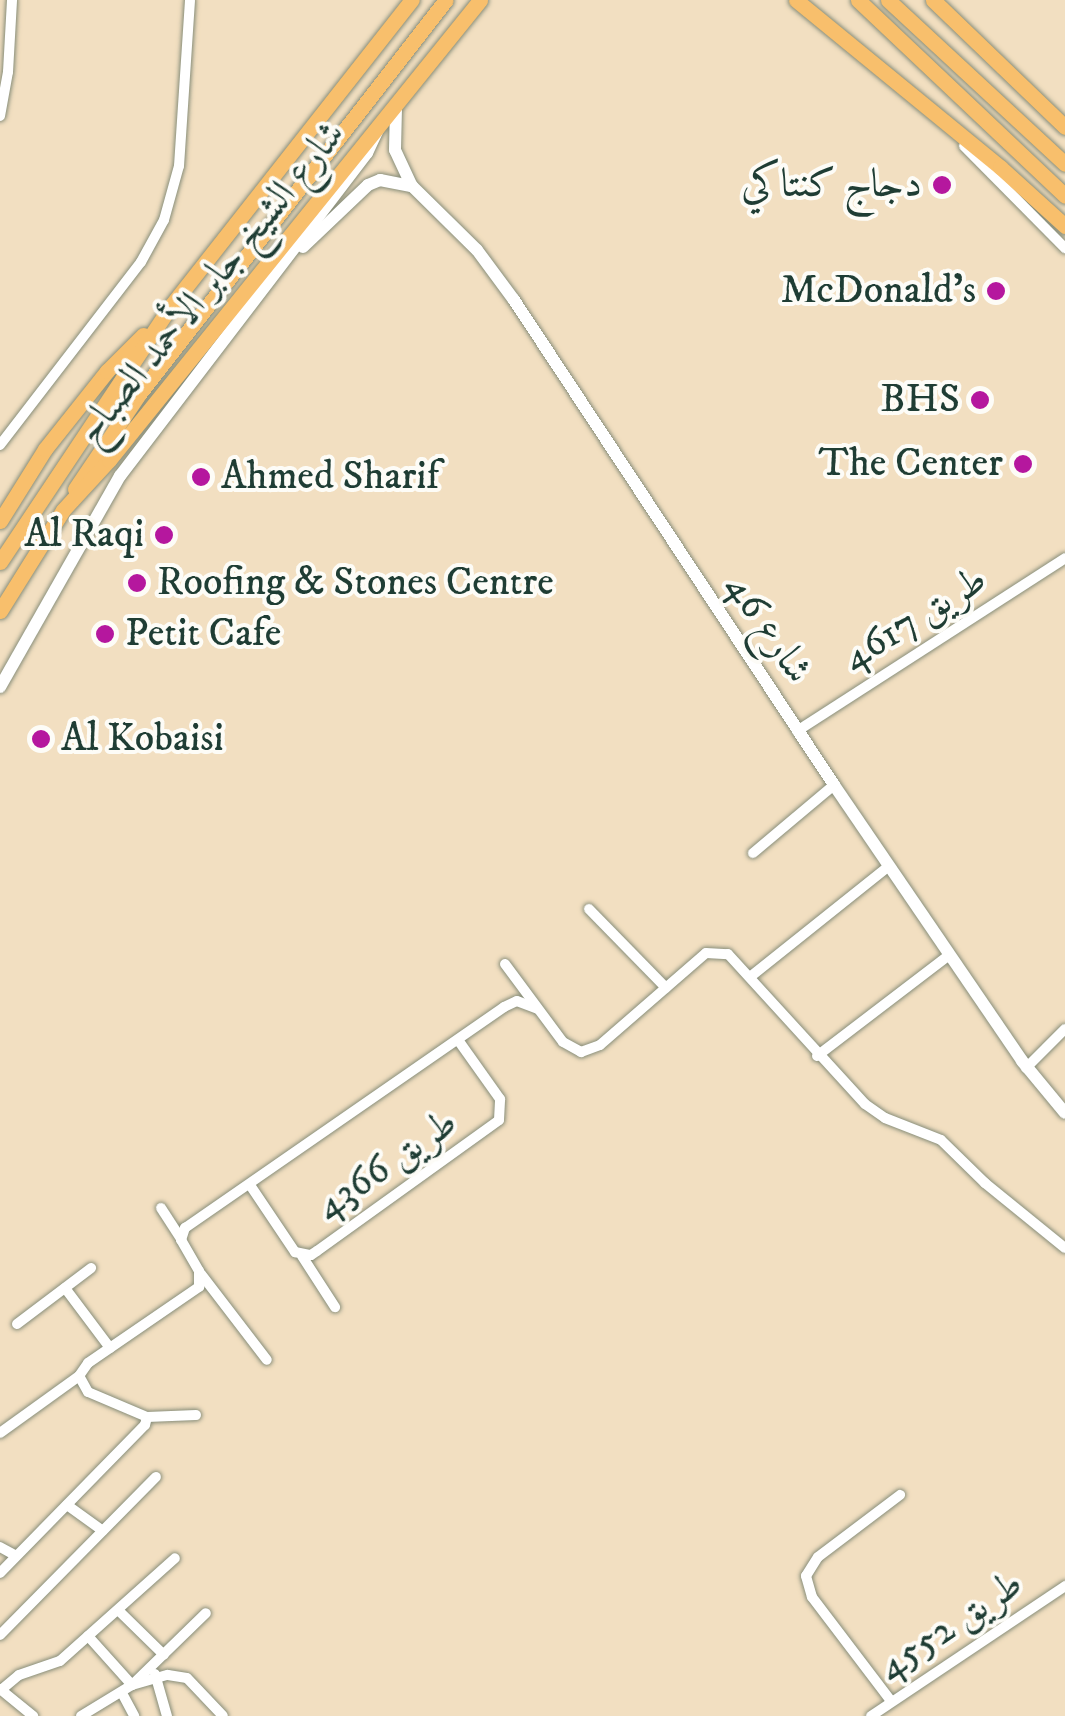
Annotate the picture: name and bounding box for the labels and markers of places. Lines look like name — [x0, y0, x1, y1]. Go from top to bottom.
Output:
place label: دجاج كنتاكي — [741, 161, 922, 209]
marker: دجاج كنتاكي — [931, 174, 953, 196]
place label: McDonald's — [781, 267, 976, 315]
marker: McDonald's — [985, 280, 1007, 302]
place label: BHS — [880, 376, 960, 424]
marker: BHS — [969, 389, 991, 411]
place label: The Center — [819, 440, 1003, 488]
place label: Ahmed Sharif — [221, 453, 439, 501]
marker: The Center — [1012, 453, 1034, 475]
marker: Ahmed Sharif — [190, 466, 212, 488]
place label: Al Raqi — [24, 511, 144, 559]
marker: Al Raqi — [153, 524, 175, 546]
place label: Roofing & Stones Centre — [157, 559, 554, 607]
marker: Roofing & Stones Centre — [126, 572, 148, 594]
place label: Petit Cafe — [125, 610, 281, 658]
marker: Petit Cafe — [94, 623, 116, 645]
place label: Al Kobaisi — [61, 715, 224, 763]
marker: Al Kobaisi — [30, 728, 52, 750]

